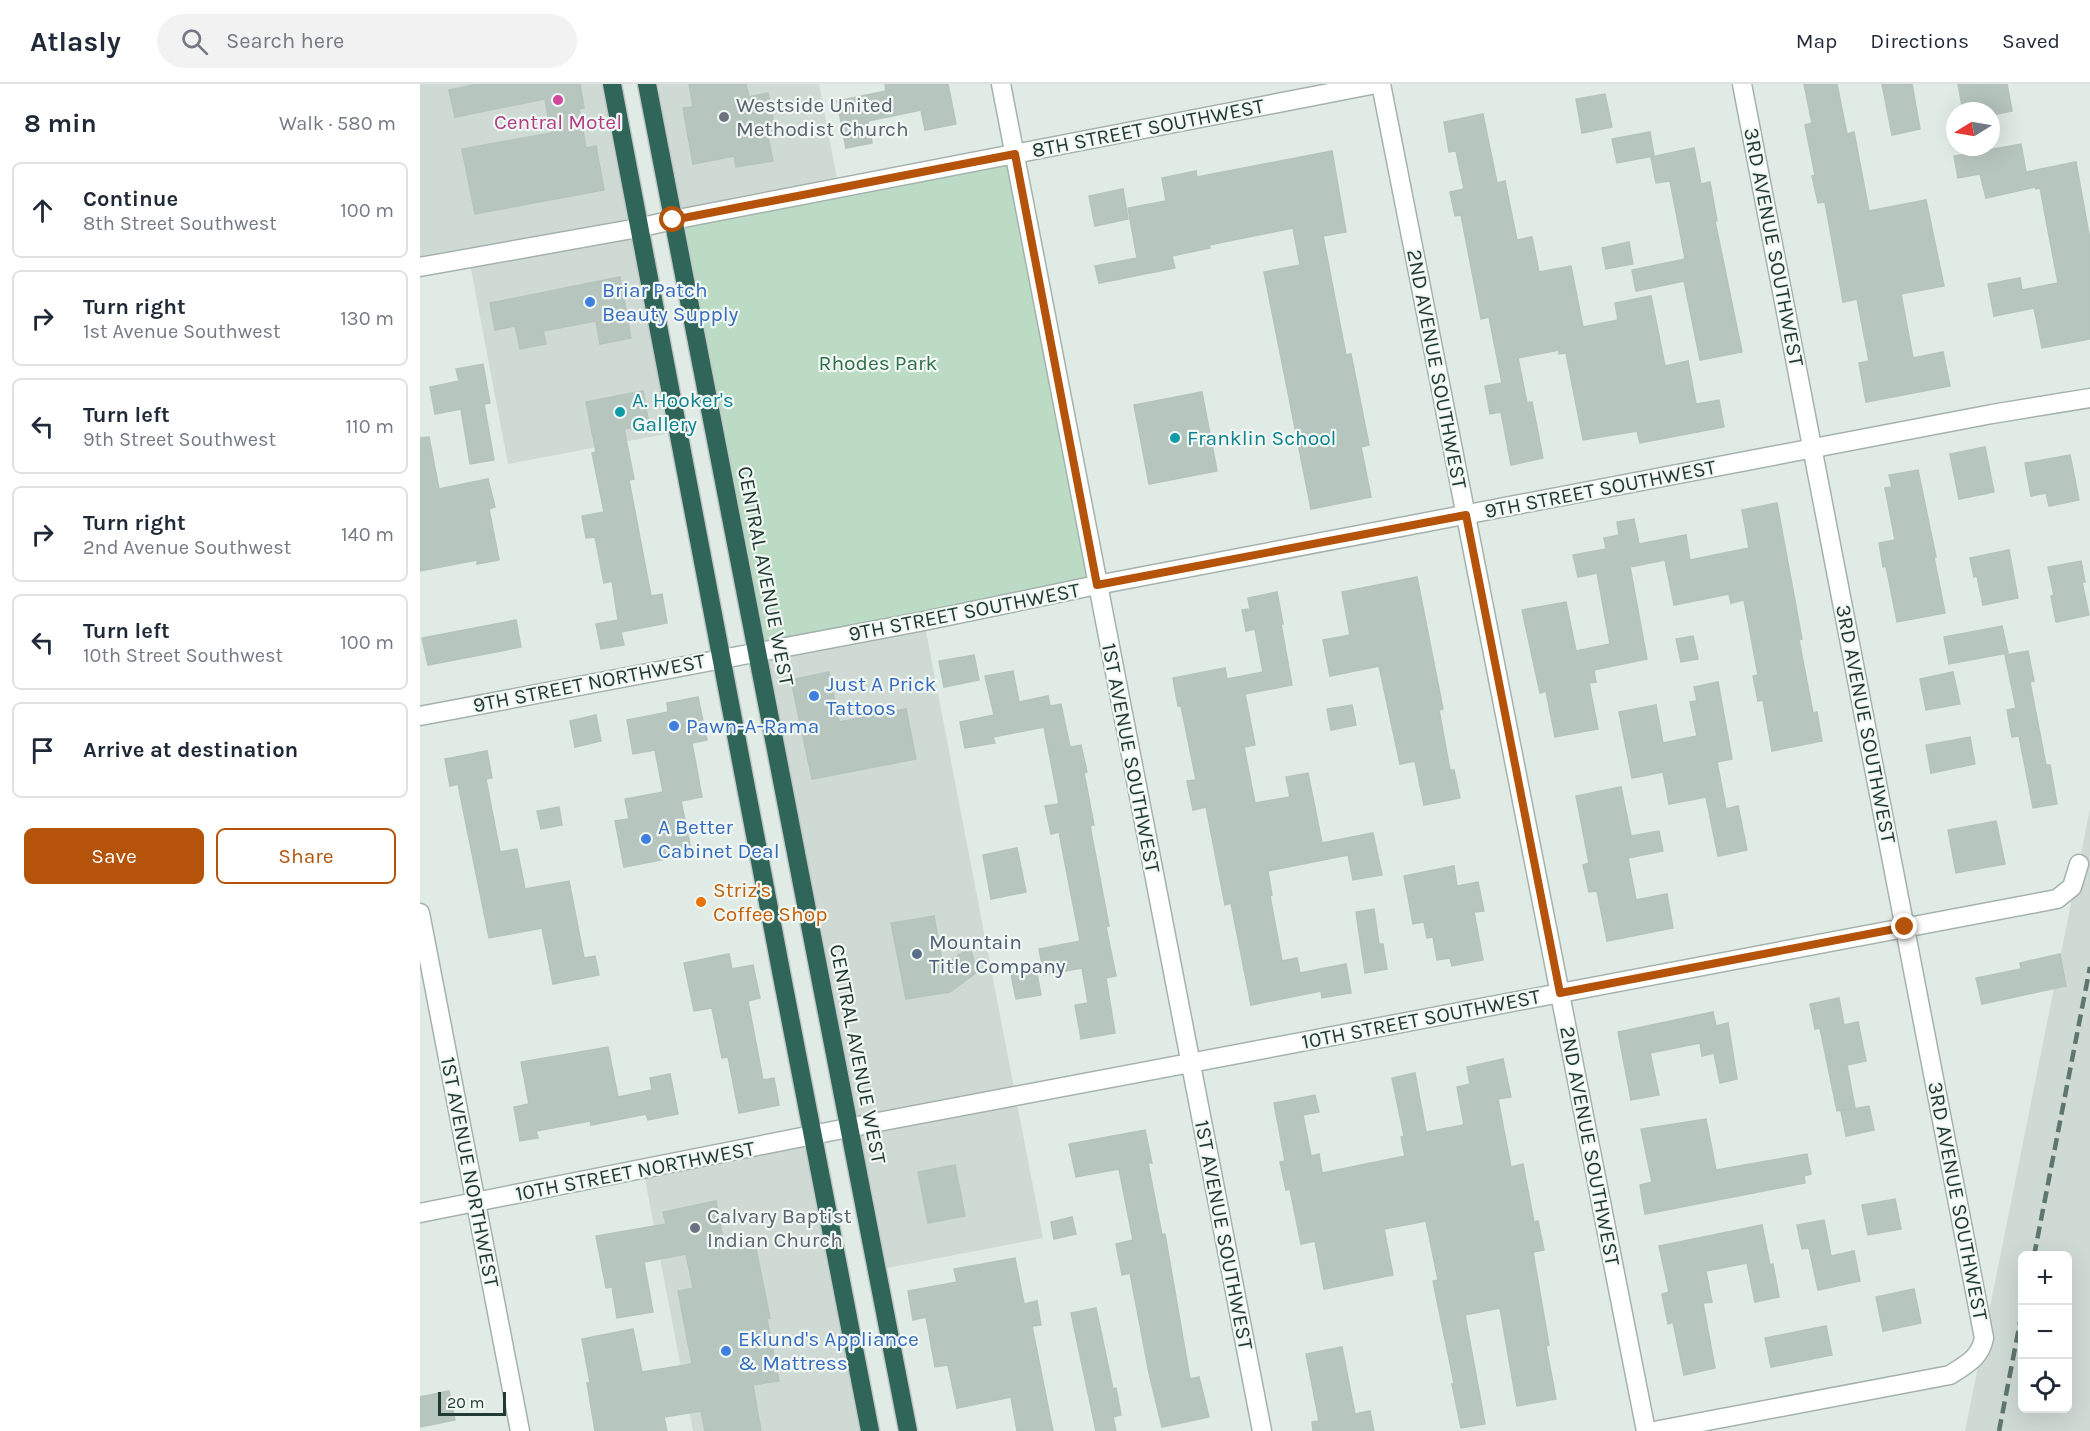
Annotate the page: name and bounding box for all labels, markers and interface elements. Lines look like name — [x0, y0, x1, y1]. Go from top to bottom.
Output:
search box — [157, 14, 577, 68]
text: Atlasly — [30, 25, 121, 58]
icon: search — [178, 25, 211, 58]
text: Search here — [226, 28, 344, 54]
text: Map — [1796, 29, 1837, 53]
text: Directions — [1870, 29, 1969, 53]
text: Saved — [2002, 29, 2060, 53]
marker: Central Motel — [551, 93, 565, 107]
place label: Westside United Methodist Church — [736, 93, 909, 141]
street label: 8TH STREET SOUTHWEST — [1030, 94, 1267, 162]
north arrow — [1946, 102, 2000, 156]
text: 8 min — [24, 108, 97, 139]
place label: Central Motel — [494, 110, 622, 134]
marker: Westside United Methodist Church — [717, 110, 731, 124]
text: Walk · 580 m — [279, 112, 396, 135]
street label: 3RD AVENUE SOUTHWEST — [1739, 126, 1809, 369]
text: Continue — [83, 186, 178, 212]
icon: ahead — [26, 194, 59, 227]
text: 100 m — [340, 199, 394, 222]
route start — [659, 206, 685, 232]
text: 8th Street Southwest — [83, 212, 277, 235]
street label: 2ND AVENUE SOUTHWEST — [1402, 247, 1472, 491]
place label: Briar Patch Beauty Supply — [602, 278, 739, 326]
text: Turn right — [83, 294, 186, 320]
marker: Briar Patch Beauty Supply — [583, 295, 597, 309]
icon: right — [26, 302, 59, 335]
text: 130 m — [340, 307, 394, 330]
text: 1st Avenue Southwest — [83, 320, 280, 343]
park label: Rhodes Park — [819, 351, 938, 375]
place label: A. Hooker's Gallery — [632, 388, 734, 436]
text: Turn left — [83, 402, 170, 428]
marker: A. Hooker's Gallery — [613, 405, 627, 419]
icon: left — [26, 410, 59, 443]
text: 110 m — [345, 415, 394, 438]
place label: Franklin School — [1187, 426, 1337, 450]
text: 9th Street Southwest — [83, 428, 276, 451]
marker: Franklin School — [1168, 431, 1182, 445]
street label: 9TH STREET SOUTHWEST — [1482, 455, 1718, 523]
street label: CENTRAL AVENUE WEST — [733, 464, 799, 688]
text: Turn right — [83, 510, 186, 536]
icon: right — [26, 518, 59, 551]
text: 140 m — [341, 523, 394, 546]
text: 2nd Avenue Southwest — [83, 536, 291, 559]
street label: 9TH STREET SOUTHWEST — [846, 578, 1082, 646]
street label: 3RD AVENUE SOUTHWEST — [1831, 603, 1901, 846]
text: Turn left — [83, 618, 170, 644]
icon: left — [26, 626, 59, 659]
text: 100 m — [340, 631, 394, 654]
street label: 1ST AVENUE SOUTHWEST — [1097, 641, 1165, 875]
text: 10th Street Southwest — [83, 644, 283, 667]
street label: 9TH STREET NORTHWEST — [471, 649, 708, 717]
place label: Just A Prick Tattoos — [826, 672, 936, 720]
marker: Just A Prick Tattoos — [807, 689, 821, 703]
place label: Pawn-A-Rama — [686, 714, 819, 738]
marker: Pawn-A-Rama — [667, 719, 681, 733]
icon: arrive — [26, 734, 59, 767]
text: Arrive at destination — [83, 737, 298, 763]
place label: A Better Cabinet Deal — [658, 815, 780, 863]
button: Save — [24, 828, 204, 884]
button: Share — [216, 828, 396, 884]
marker: A Better Cabinet Deal — [639, 832, 653, 846]
place label: Striz's Coffee Shop — [713, 878, 827, 926]
marker: Striz's Coffee Shop — [694, 895, 708, 909]
route end — [1891, 913, 1917, 939]
place label: Mountain Title Company — [929, 930, 1066, 978]
street label: CENTRAL AVENUE WEST — [825, 942, 891, 1166]
marker: Mountain Title Company — [910, 947, 924, 961]
street label: 10TH STREET SOUTHWEST — [1300, 984, 1543, 1054]
street label: 2ND AVENUE SOUTHWEST — [1555, 1024, 1625, 1268]
street label: 1ST AVENUE NORTHWEST — [436, 1055, 504, 1290]
street label: 3RD AVENUE SOUTHWEST — [1923, 1080, 1993, 1323]
street label: 1ST AVENUE SOUTHWEST — [1190, 1118, 1258, 1352]
street label: 10TH STREET NORTHWEST — [513, 1136, 757, 1206]
place label: Calvary Baptist Indian Church — [707, 1204, 852, 1252]
marker: Calvary Baptist Indian Church — [688, 1221, 702, 1235]
map controls — [2018, 1251, 2072, 1413]
button: + — [2018, 1251, 2072, 1305]
button: − — [2018, 1305, 2072, 1359]
place label: Eklund's Appliance & Mattress — [738, 1327, 919, 1375]
marker: Eklund's Appliance & Mattress — [719, 1344, 733, 1358]
button: locate — [2018, 1359, 2072, 1413]
scale bar — [438, 1389, 506, 1416]
text: 20 m — [447, 1393, 485, 1412]

